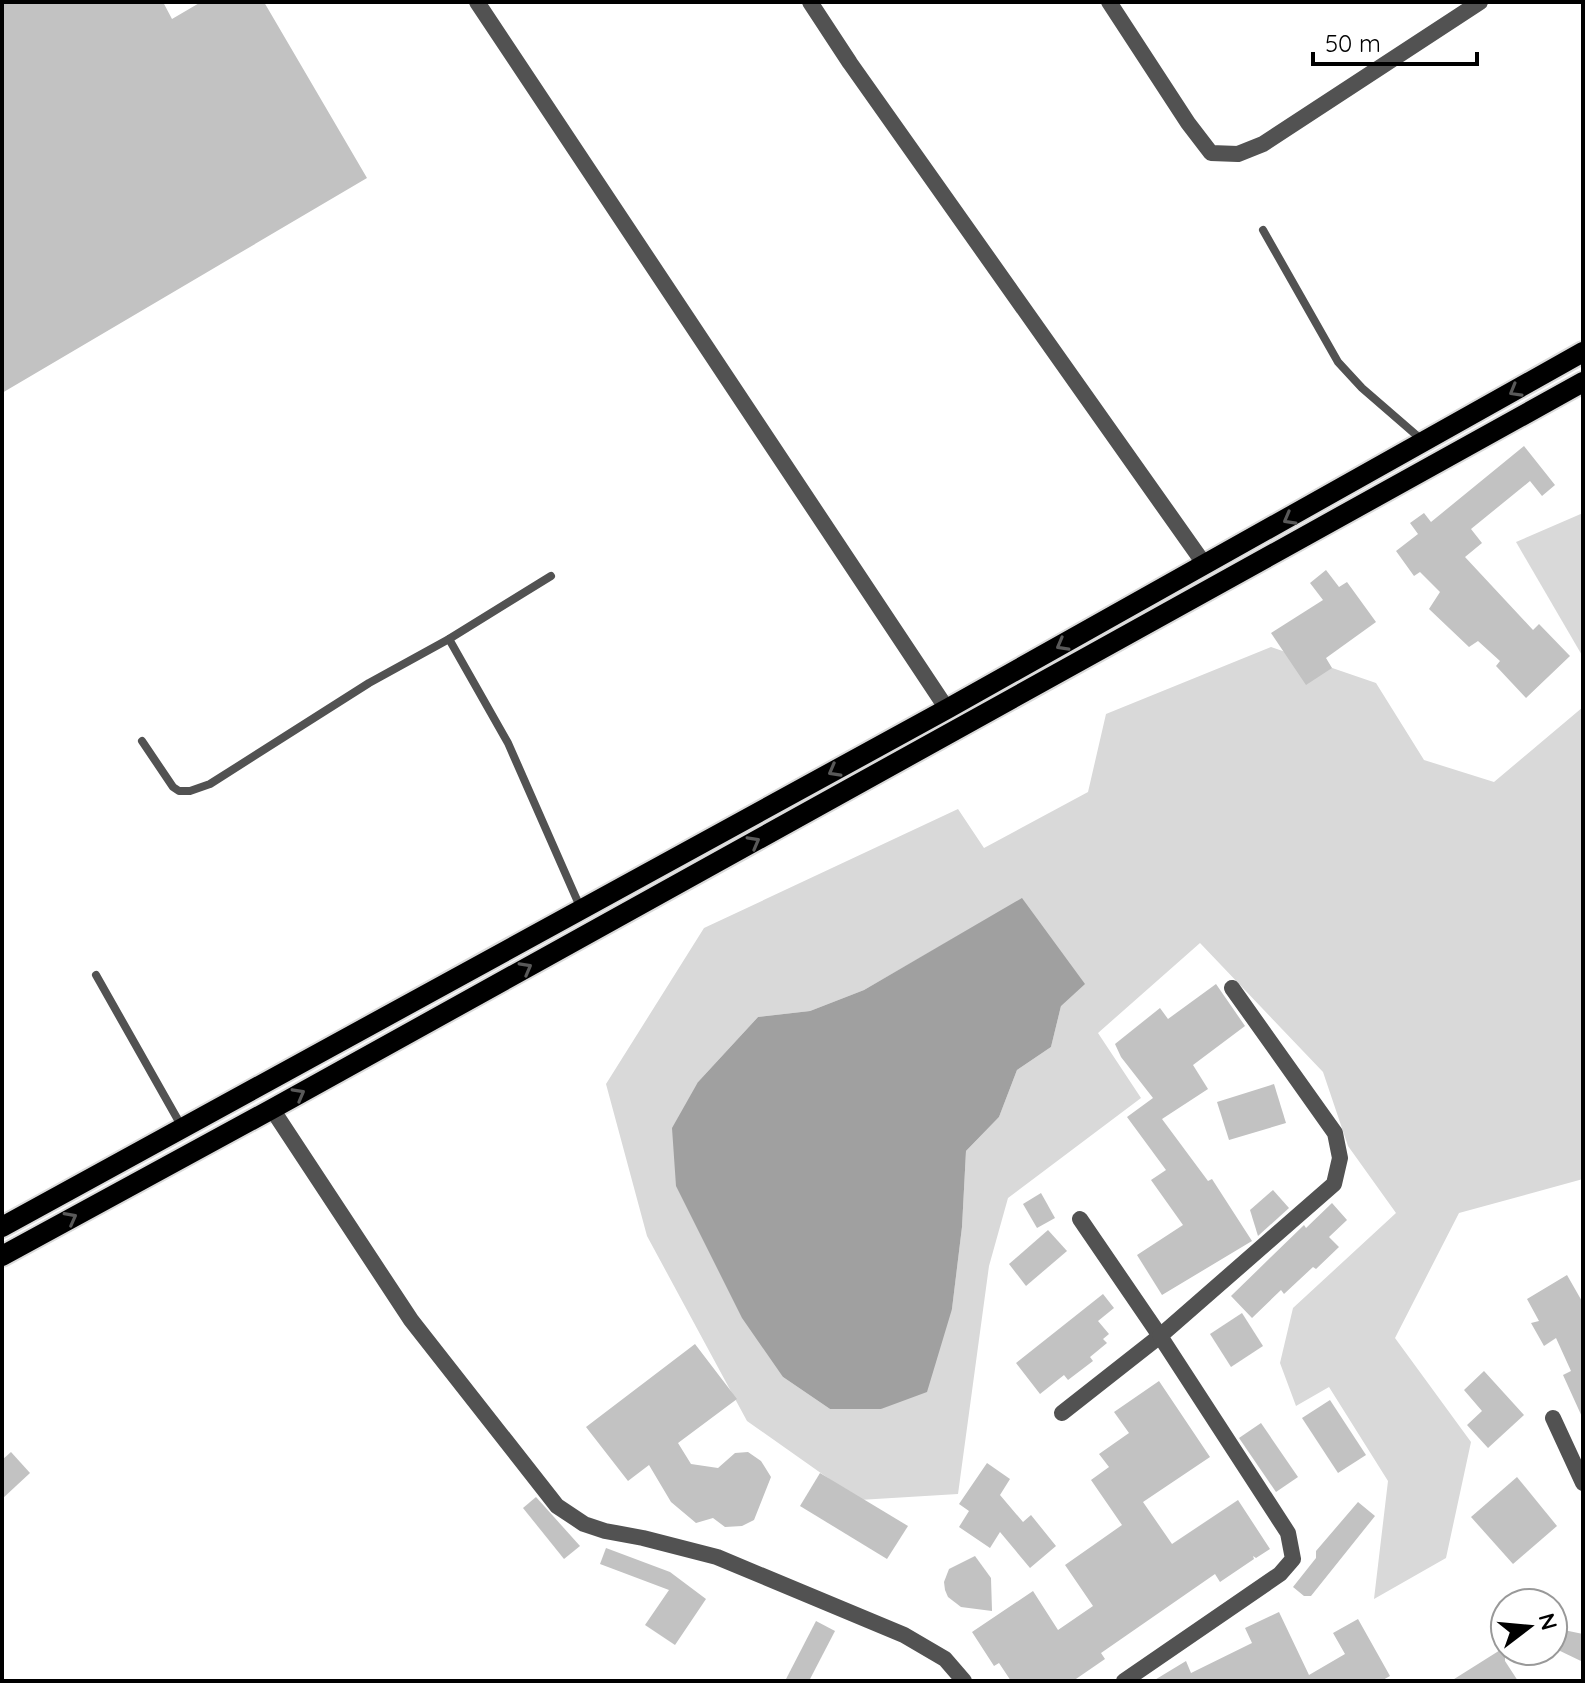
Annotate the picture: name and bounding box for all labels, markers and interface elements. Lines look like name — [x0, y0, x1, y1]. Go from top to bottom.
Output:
scale bar — [1313, 16, 1477, 66]
text: 50 m — [1325, 28, 1381, 58]
one-way arrow — [1509, 381, 1524, 397]
one-way arrow — [1282, 509, 1297, 524]
one-way arrow — [1056, 635, 1070, 651]
one-way arrow — [828, 761, 843, 777]
one-way arrow — [745, 836, 760, 852]
one-way arrow — [518, 962, 532, 978]
one-way arrow — [290, 1088, 305, 1104]
one-way arrow — [62, 1213, 77, 1228]
north arrow — [1489, 1587, 1569, 1667]
text: N — [1533, 1610, 1564, 1633]

